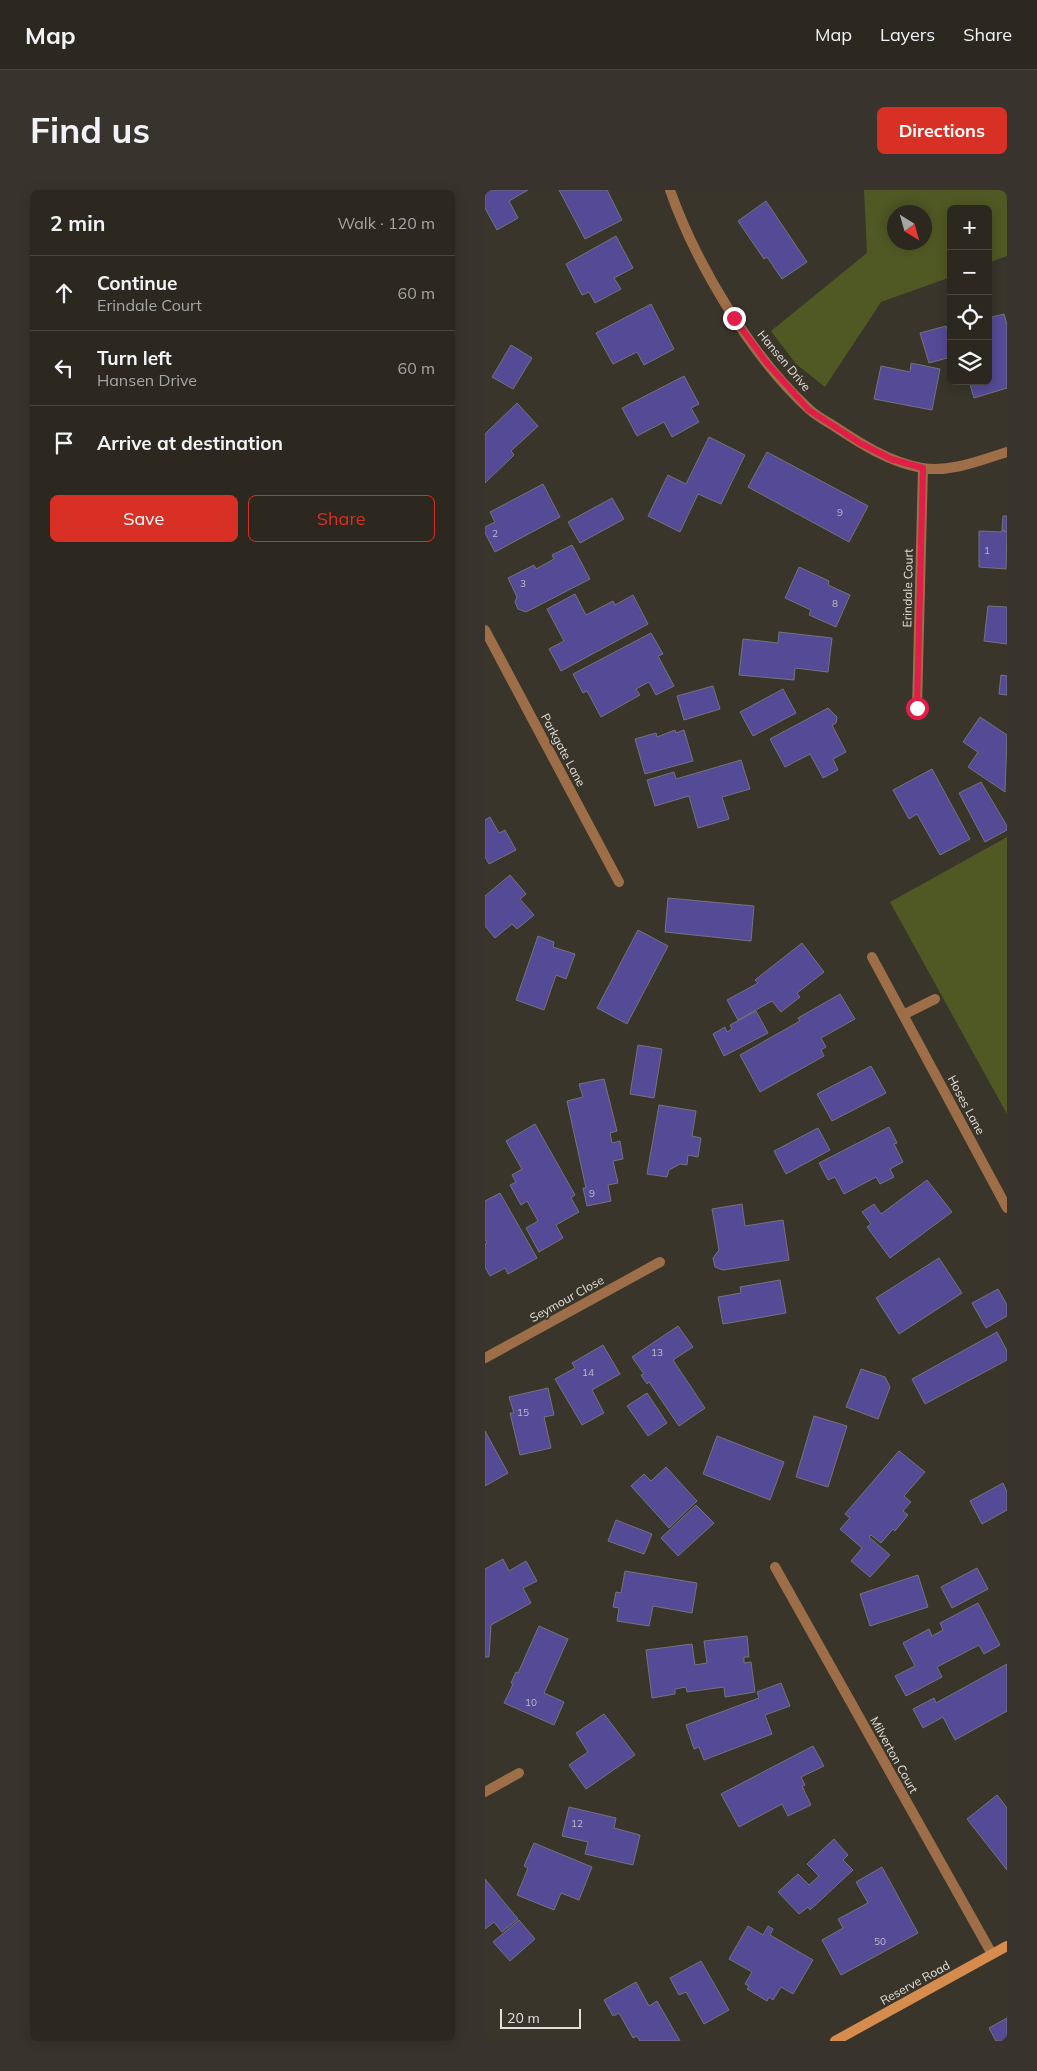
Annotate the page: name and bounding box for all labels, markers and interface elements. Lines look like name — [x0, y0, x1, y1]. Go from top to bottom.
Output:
text: Map — [25, 20, 76, 50]
text: Map — [815, 23, 852, 46]
text: Layers — [880, 23, 935, 46]
text: Share — [963, 23, 1012, 46]
button: Directions — [877, 107, 1007, 154]
text: Find us — [30, 108, 150, 152]
north arrow — [887, 205, 932, 250]
map controls — [947, 205, 992, 385]
button: + — [947, 205, 992, 250]
text: 2 min — [50, 210, 105, 236]
text: Walk · 120 m — [337, 213, 435, 233]
button: − — [947, 250, 992, 295]
text: Continue — [97, 271, 177, 295]
icon: ahead — [50, 279, 78, 307]
text: 60 m — [398, 283, 435, 303]
text: Erindale Court — [97, 295, 202, 315]
button: locate — [947, 295, 992, 340]
route end — [723, 307, 746, 330]
street label: Hansen Drive — [755, 327, 814, 394]
button: layers — [947, 340, 992, 385]
text: Turn left — [97, 346, 172, 370]
icon: left — [50, 354, 78, 382]
text: 60 m — [398, 358, 435, 378]
text: Hansen Drive — [97, 370, 197, 390]
icon: arrive — [50, 429, 78, 457]
text: Arrive at destination — [97, 431, 283, 455]
button: Save — [50, 495, 238, 542]
button: Share — [248, 495, 435, 542]
house number: 9 — [837, 506, 843, 519]
house number: 2 — [492, 527, 498, 540]
house number: 1 — [984, 544, 990, 557]
street label: Erindale Court — [899, 549, 916, 627]
house number: 3 — [520, 577, 526, 590]
house number: 8 — [832, 597, 838, 610]
route start — [906, 697, 929, 720]
street label: Parkgate Lane — [538, 711, 589, 789]
street label: Hoses Lane — [945, 1073, 988, 1137]
house number: 9 — [589, 1187, 595, 1200]
street label: Seymour Close — [527, 1272, 606, 1325]
house number: 13 — [651, 1346, 663, 1359]
house number: 14 — [582, 1366, 594, 1379]
house number: 15 — [517, 1406, 529, 1419]
house number: 10 — [525, 1696, 537, 1709]
street label: Milverton Court — [867, 1714, 922, 1796]
house number: 12 — [571, 1817, 583, 1830]
house number: 50 — [874, 1935, 886, 1948]
street label: Reserve Road — [877, 1957, 952, 2008]
scale bar — [500, 2006, 581, 2029]
text: 20 m — [507, 2009, 540, 2027]

